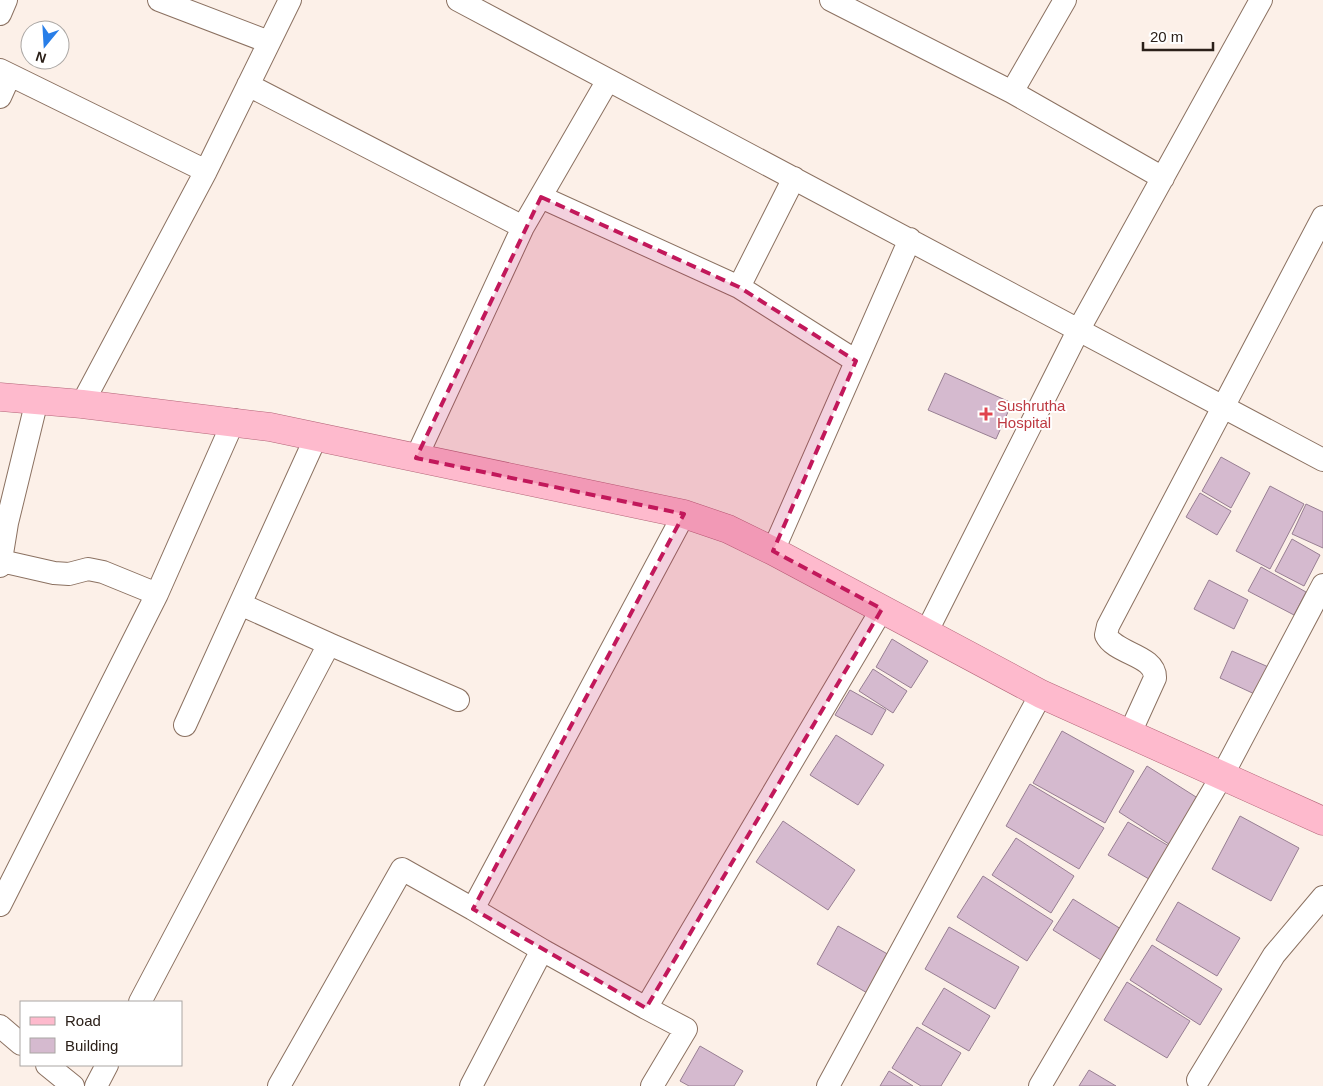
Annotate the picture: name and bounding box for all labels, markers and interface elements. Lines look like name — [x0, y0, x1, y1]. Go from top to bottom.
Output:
north arrow — [20, 20, 70, 70]
scale bar — [1143, 20, 1213, 52]
text: 20 m — [1150, 28, 1183, 45]
text: N — [34, 48, 48, 67]
place label: Sushrutha Hospital — [997, 397, 1066, 431]
marker: Sushrutha Hospital — [979, 407, 993, 421]
legend — [20, 1001, 182, 1066]
text: Road — [65, 1012, 101, 1029]
text: Building — [65, 1037, 118, 1054]

